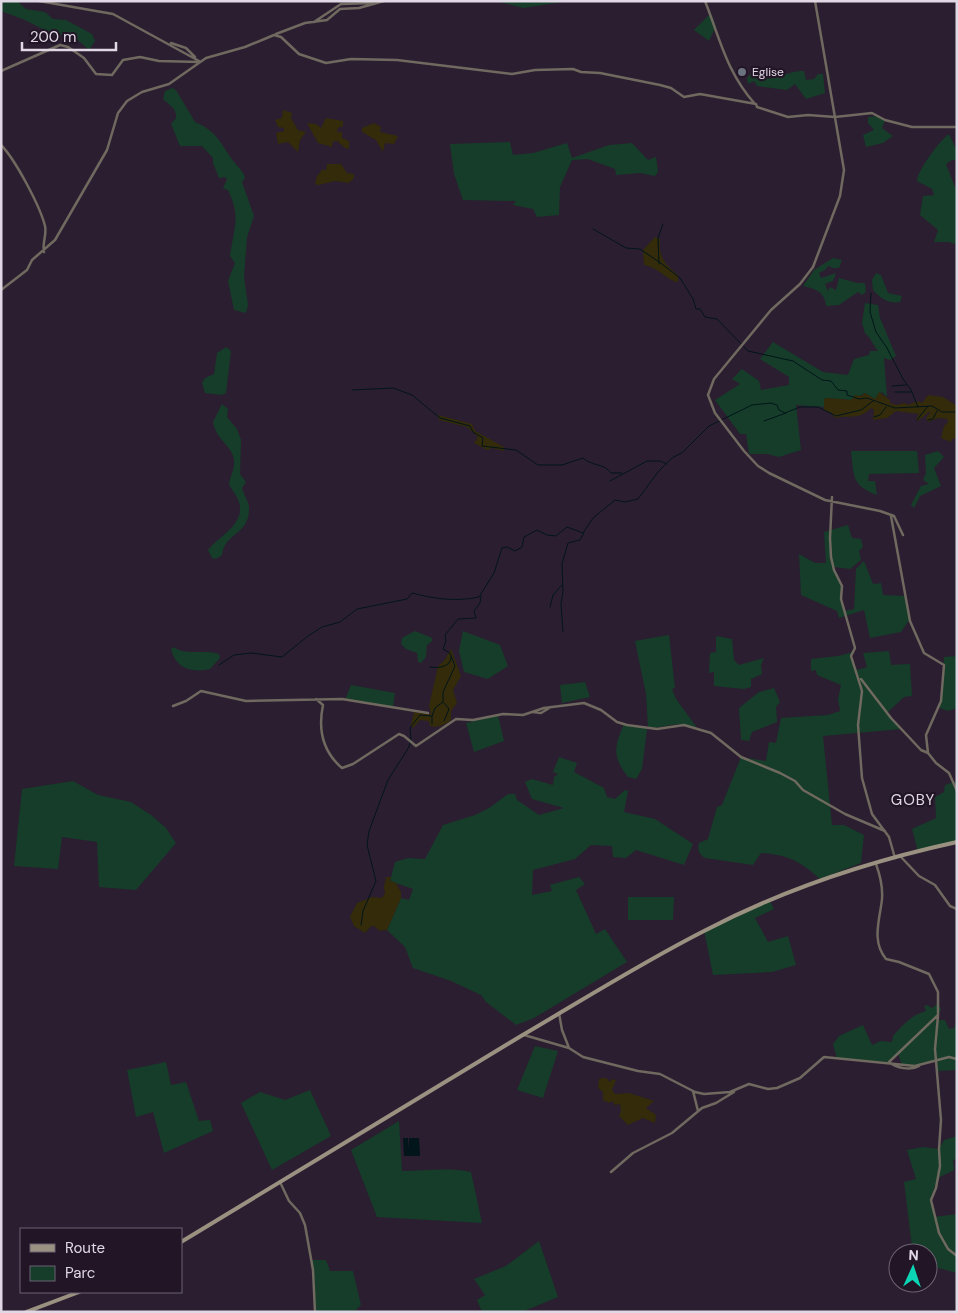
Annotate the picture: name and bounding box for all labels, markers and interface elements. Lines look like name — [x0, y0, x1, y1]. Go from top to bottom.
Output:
scale bar — [22, 20, 116, 52]
text: 200 m — [30, 27, 76, 47]
place label: Eglise — [752, 64, 784, 80]
marker: Eglise — [736, 66, 748, 78]
district label: GOBY — [891, 790, 935, 810]
legend — [20, 1228, 182, 1293]
text: Route — [65, 1238, 105, 1258]
north arrow — [888, 1243, 938, 1293]
text: N — [908, 1246, 919, 1264]
text: Parc — [65, 1263, 95, 1283]

